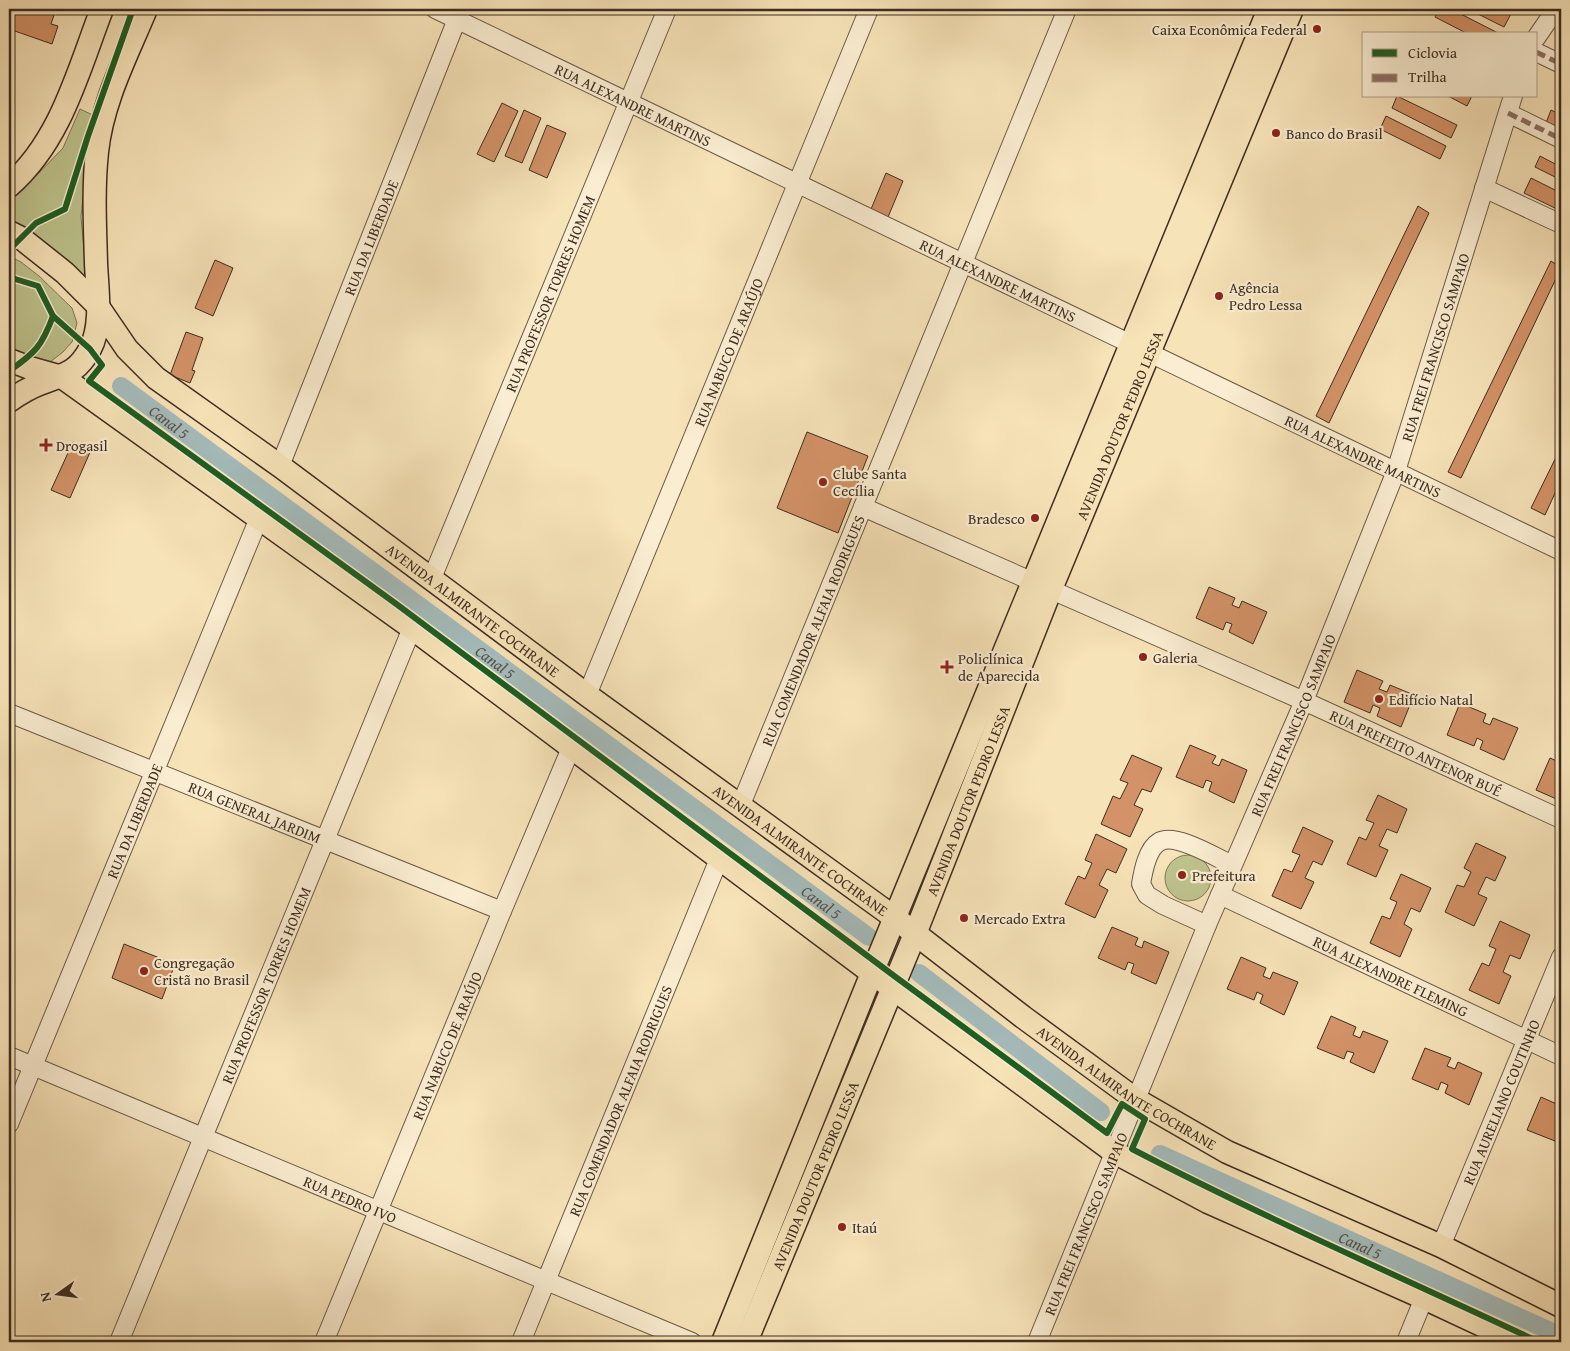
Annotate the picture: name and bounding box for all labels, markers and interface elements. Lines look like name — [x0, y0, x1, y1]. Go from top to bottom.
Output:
place label: Caixa Econômica Federal — [1152, 19, 1307, 40]
marker: Caixa Econômica Federal — [1311, 23, 1323, 35]
legend — [1362, 32, 1538, 98]
text: Ciclovia — [1408, 42, 1457, 63]
street label: RUA ALEXANDRE MARTINS — [552, 58, 715, 151]
text: Trilha — [1408, 66, 1447, 87]
place label: Banco do Brasil — [1286, 123, 1383, 144]
marker: Banco do Brasil — [1270, 127, 1282, 139]
street label: RUA DA LIBERDADE — [338, 176, 403, 298]
street label: RUA PROFESSOR TORRES HOMEM — [500, 192, 600, 395]
street label: RUA ALEXANDRE MARTINS — [917, 234, 1080, 327]
street label: RUA FREI FRANCISCO SAMPAIO — [1395, 250, 1474, 444]
street label: RUA NABUCO DE ARAÚJO — [688, 274, 768, 429]
place label: Agência Pedro Lessa — [1229, 277, 1302, 315]
marker: Agência Pedro Lessa — [1213, 290, 1225, 302]
street label: AVENIDA DOUTOR PEDRO LESSA — [1070, 327, 1168, 523]
water label: Canal 5 — [144, 399, 195, 445]
street label: RUA ALEXANDRE MARTINS — [1281, 409, 1445, 502]
place label: Drogasil — [56, 435, 108, 456]
marker: Drogasil — [40, 439, 52, 451]
place label: Clube Santa Cecília — [833, 463, 907, 501]
marker: Clube Santa Cecília — [817, 476, 829, 488]
place label: Bradesco — [968, 508, 1025, 529]
street label: RUA COMENDADOR ALFAIA RODRIGUES — [756, 512, 869, 749]
marker: Bradesco — [1029, 512, 1041, 524]
street label: AVENIDA ALMIRANTE COCHRANE — [382, 538, 564, 682]
street label: RUA FREI FRANCISCO SAMPAIO — [1245, 631, 1340, 819]
water label: Canal 5 — [470, 639, 521, 685]
place label: Galeria — [1153, 647, 1198, 668]
place label: Policlínica de Aparecida — [958, 648, 1040, 686]
marker: Galeria — [1137, 651, 1149, 663]
marker: Policlínica de Aparecida — [940, 660, 954, 674]
place label: Edifício Natal — [1389, 689, 1473, 710]
marker: Edifício Natal — [1373, 693, 1385, 705]
street label: AVENIDA DOUTOR PEDRO LESSA — [921, 702, 1015, 899]
street label: RUA PREFEITO ANTENOR BUÉ — [1327, 704, 1506, 801]
street label: RUA DA LIBERDADE — [101, 760, 167, 881]
street label: RUA GENERAL JARDIM — [186, 776, 324, 848]
street label: AVENIDA ALMIRANTE COCHRANE — [709, 779, 893, 921]
place label: Prefeitura — [1192, 865, 1256, 886]
marker: Prefeitura — [1176, 869, 1188, 881]
water label: Canal 5 — [796, 879, 847, 925]
street label: RUA PROFESSOR TORRES HOMEM — [216, 883, 315, 1087]
place label: Mercado Extra — [974, 908, 1066, 929]
marker: Mercado Extra — [958, 912, 970, 924]
street label: RUA ALEXANDRE FLEMING — [1310, 930, 1472, 1021]
place label: Congregação Cristã no Brasil — [154, 952, 250, 990]
marker: Congregação Cristã no Brasil — [138, 965, 150, 977]
street label: RUA NABUCO DE ARAÚJO — [407, 968, 487, 1123]
street label: RUA COMENDADOR ALFAIA RODRIGUES — [563, 982, 677, 1219]
street label: RUA AURELIANO COUTINHO — [1457, 1016, 1545, 1188]
street label: AVENIDA ALMIRANTE COCHRANE — [1033, 1020, 1221, 1155]
street label: AVENIDA DOUTOR PEDRO LESSA — [766, 1078, 863, 1274]
street label: RUA FREI FRANCISCO SAMPAIO — [1039, 1129, 1132, 1318]
street label: RUA PEDRO IVO — [301, 1170, 400, 1228]
place label: Itaú — [852, 1217, 878, 1238]
marker: Itaú — [836, 1221, 848, 1233]
water label: Canal 5 — [1335, 1225, 1386, 1265]
north arrow — [32, 1268, 82, 1318]
text: N — [34, 1290, 56, 1304]

